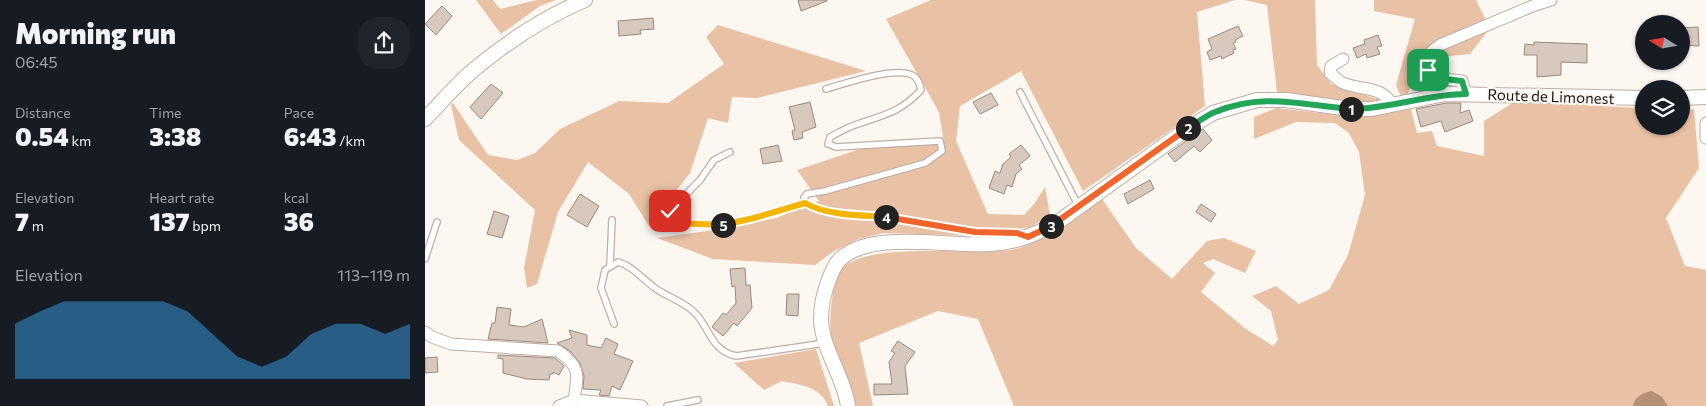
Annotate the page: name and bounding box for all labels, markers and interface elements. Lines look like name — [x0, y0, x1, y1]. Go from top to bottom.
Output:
north arrow — [1635, 15, 1690, 70]
map controls — [1635, 15, 1690, 135]
text: Morning run — [15, 16, 176, 50]
button: share — [358, 17, 410, 69]
pin — [1407, 49, 1449, 91]
text: 06:45 — [15, 52, 58, 71]
icon: arrive — [1414, 56, 1442, 84]
button: layers — [1635, 80, 1690, 135]
street label: Route de Limonest — [1487, 85, 1615, 107]
pin: 1 — [1339, 96, 1363, 122]
text: 1 — [1348, 101, 1355, 118]
text: Distance — [15, 104, 71, 121]
text: Time — [149, 104, 182, 121]
text: Pace — [284, 104, 314, 121]
pin: 2 — [1175, 116, 1201, 140]
text: 2 — [1185, 120, 1192, 137]
text: 0.54 — [15, 121, 69, 151]
text: 3:38 — [149, 121, 201, 151]
text: 6:43 — [284, 121, 337, 151]
text: km — [69, 132, 91, 149]
text: /km — [337, 132, 365, 149]
text: Elevation — [15, 189, 74, 206]
text: Heart rate — [149, 189, 214, 206]
text: kcal — [284, 189, 309, 206]
pin — [649, 190, 691, 232]
icon: check — [656, 197, 684, 225]
pin: 4 — [873, 204, 899, 230]
text: 7 — [15, 206, 29, 236]
text: 137 — [149, 206, 189, 236]
text: 36 — [284, 206, 314, 236]
text: 4 — [882, 209, 891, 226]
pin: 5 — [711, 212, 735, 238]
pin: 3 — [1039, 214, 1063, 238]
text: m — [29, 217, 44, 234]
text: bpm — [189, 217, 221, 234]
text: 5 — [719, 217, 728, 234]
text: 3 — [1047, 218, 1056, 235]
text: Elevation — [15, 265, 83, 284]
text: 113–119 m — [337, 265, 410, 284]

